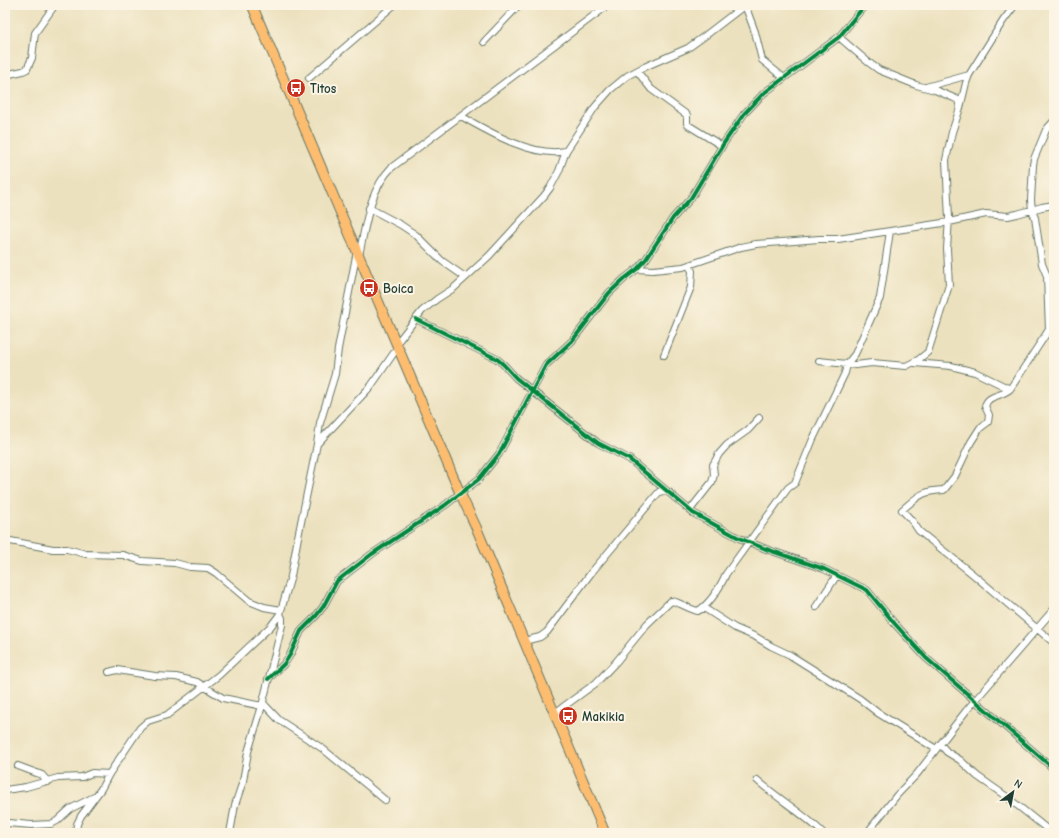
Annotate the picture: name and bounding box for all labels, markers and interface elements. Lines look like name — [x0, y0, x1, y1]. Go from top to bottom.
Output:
bus stop icon: Titos — [285, 77, 307, 99]
place label: Titos — [310, 81, 337, 96]
bus stop icon: Boica — [358, 277, 380, 299]
place label: Boica — [383, 281, 414, 296]
bus stop icon: Makikia — [557, 705, 579, 727]
place label: Makikia — [582, 709, 625, 724]
north arrow — [993, 772, 1033, 812]
text: N — [1012, 777, 1025, 791]

